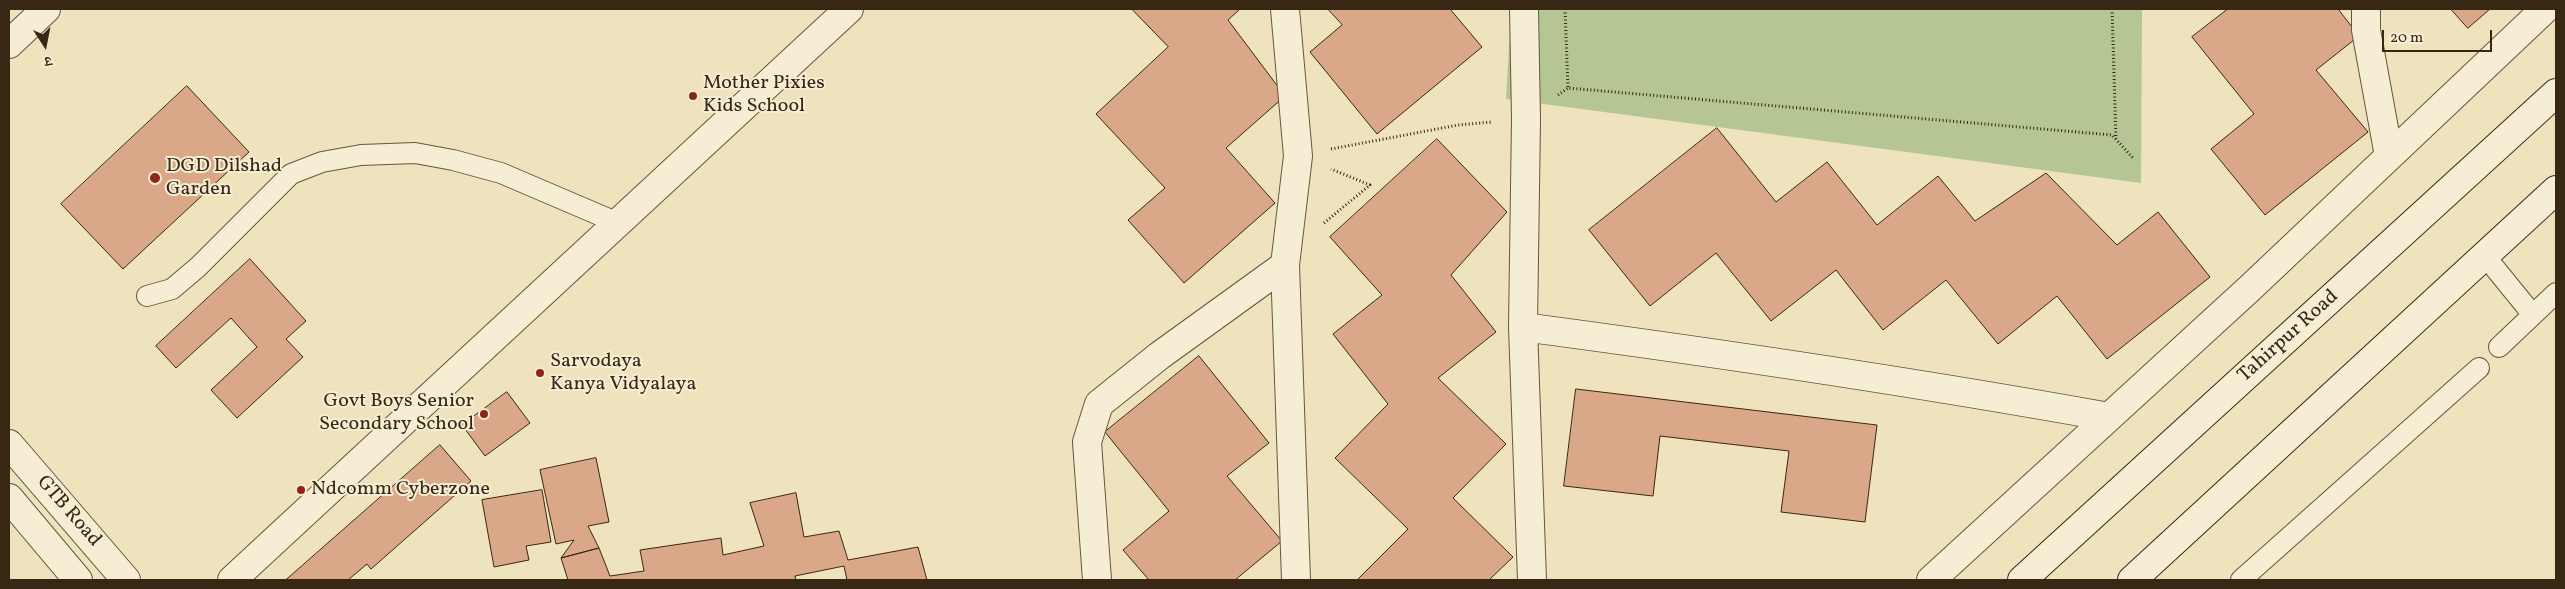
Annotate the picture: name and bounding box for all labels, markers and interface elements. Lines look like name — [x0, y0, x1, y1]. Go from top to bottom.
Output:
north arrow — [20, 20, 70, 70]
scale bar — [2385, 20, 2495, 52]
text: 20 m — [2390, 28, 2423, 49]
text: उ — [43, 50, 53, 70]
place label: Mother Pixies Kids School — [703, 72, 825, 119]
marker: Mother Pixies Kids School — [687, 90, 699, 102]
place label: DGD Dilshad Garden — [166, 155, 282, 202]
marker: DGD Dilshad Garden — [148, 171, 162, 185]
street label: Tahirpur Road — [2234, 286, 2344, 388]
place label: Sarvodaya Kanya Vidyalaya — [550, 350, 696, 397]
marker: Sarvodaya Kanya Vidyalaya — [534, 367, 546, 379]
place label: Govt Boys Senior Secondary School — [319, 390, 474, 437]
marker: Govt Boys Senior Secondary School — [478, 408, 490, 420]
street label: GTB Road — [31, 471, 105, 553]
place label: Ndcomm Cyberzone — [311, 478, 490, 502]
marker: Ndcomm Cyberzone — [295, 484, 307, 496]

